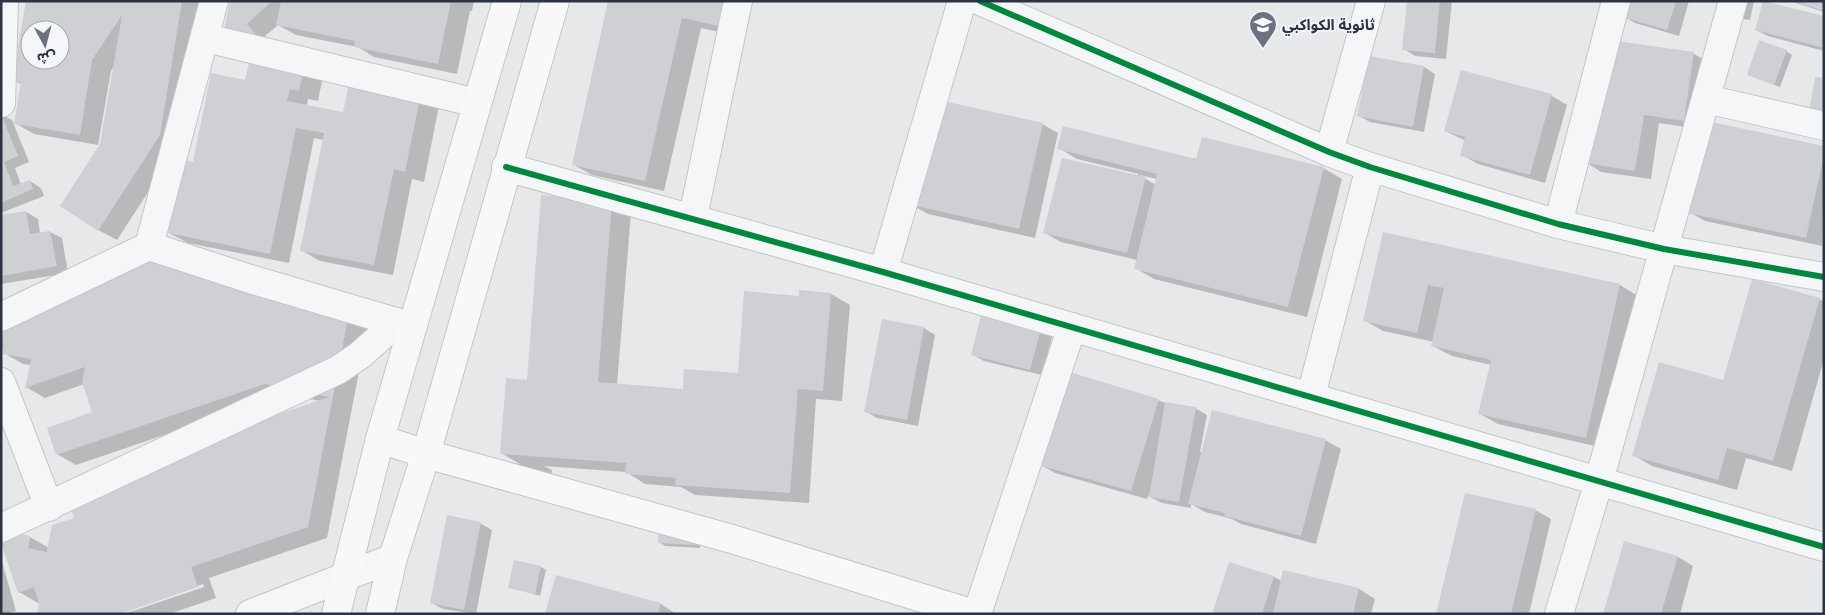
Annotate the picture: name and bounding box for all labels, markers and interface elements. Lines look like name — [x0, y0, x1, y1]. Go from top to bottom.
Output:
school or university icon: ثانوية الكواكبي — [1248, 10, 1278, 49]
place label: ثانوية الكواكبي — [1282, 16, 1375, 36]
north arrow — [20, 20, 70, 70]
text: ش — [36, 49, 57, 67]

